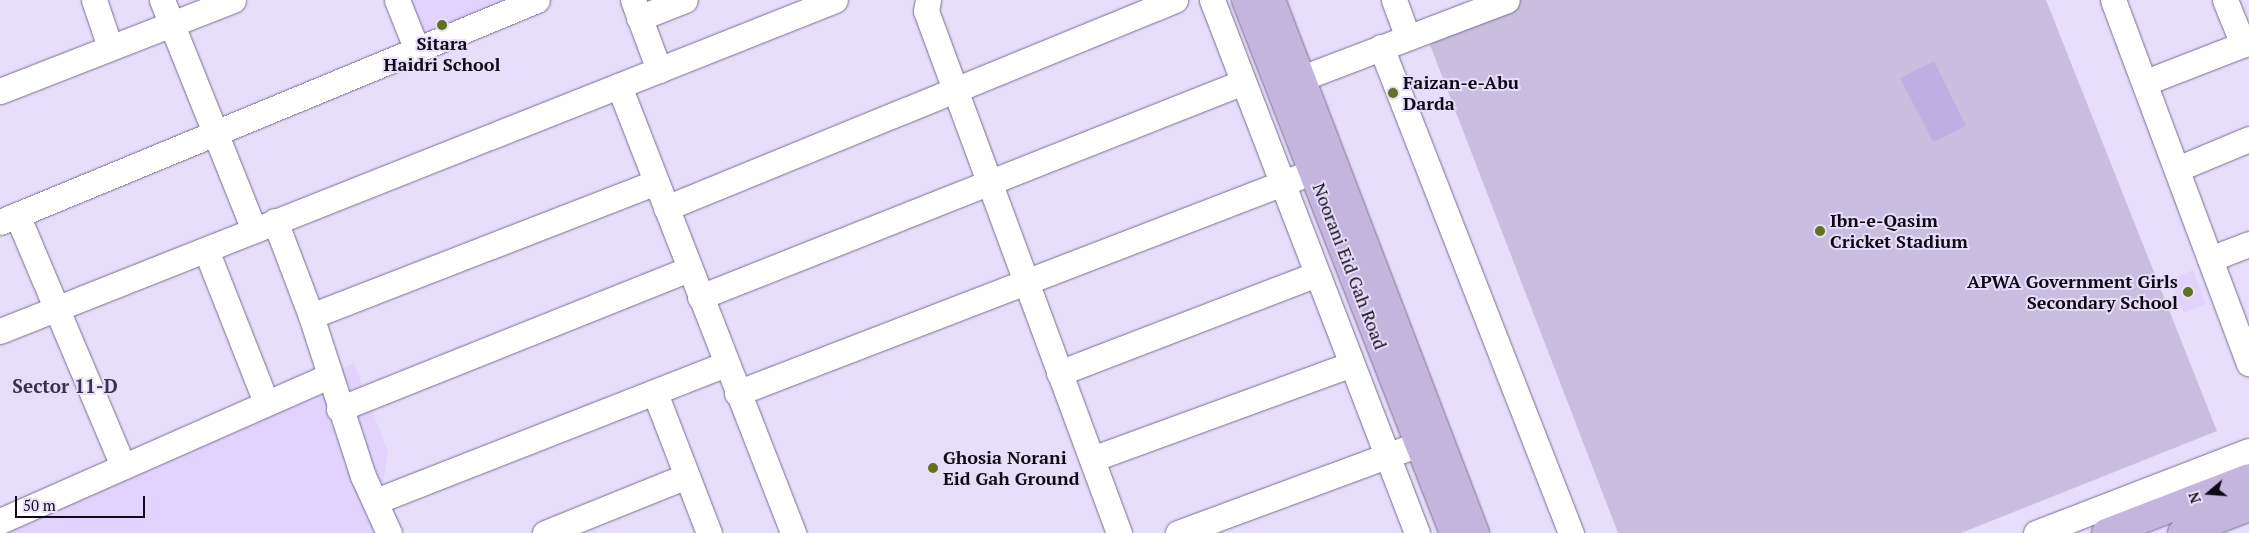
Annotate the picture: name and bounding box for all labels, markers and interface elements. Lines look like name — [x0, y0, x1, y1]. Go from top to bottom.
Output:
marker: Sitara Haidri School — [436, 19, 448, 31]
place label: Sitara Haidri School — [384, 33, 500, 76]
place label: Faizan-e-Abu Darda — [1403, 72, 1519, 115]
marker: Faizan-e-Abu Darda — [1387, 87, 1399, 99]
street label: Noorani Eid Gah Road — [1308, 180, 1392, 352]
place label: Ibn-e-Qasim Cricket Stadium — [1830, 210, 1968, 252]
marker: Ibn-e-Qasim Cricket Stadium — [1814, 225, 1826, 237]
place label: APWA Government Girls Secondary School — [1967, 271, 2178, 314]
marker: APWA Government Girls Secondary School — [2182, 286, 2194, 298]
district label: Sector 11-D — [12, 375, 118, 397]
place label: Ghosia Norani Eid Gah Ground — [943, 447, 1079, 489]
marker: Ghosia Norani Eid Gah Ground — [927, 462, 939, 474]
north arrow — [2184, 468, 2234, 518]
scale bar — [18, 486, 148, 518]
text: N — [2184, 490, 2205, 506]
text: 50 m — [23, 495, 56, 515]

